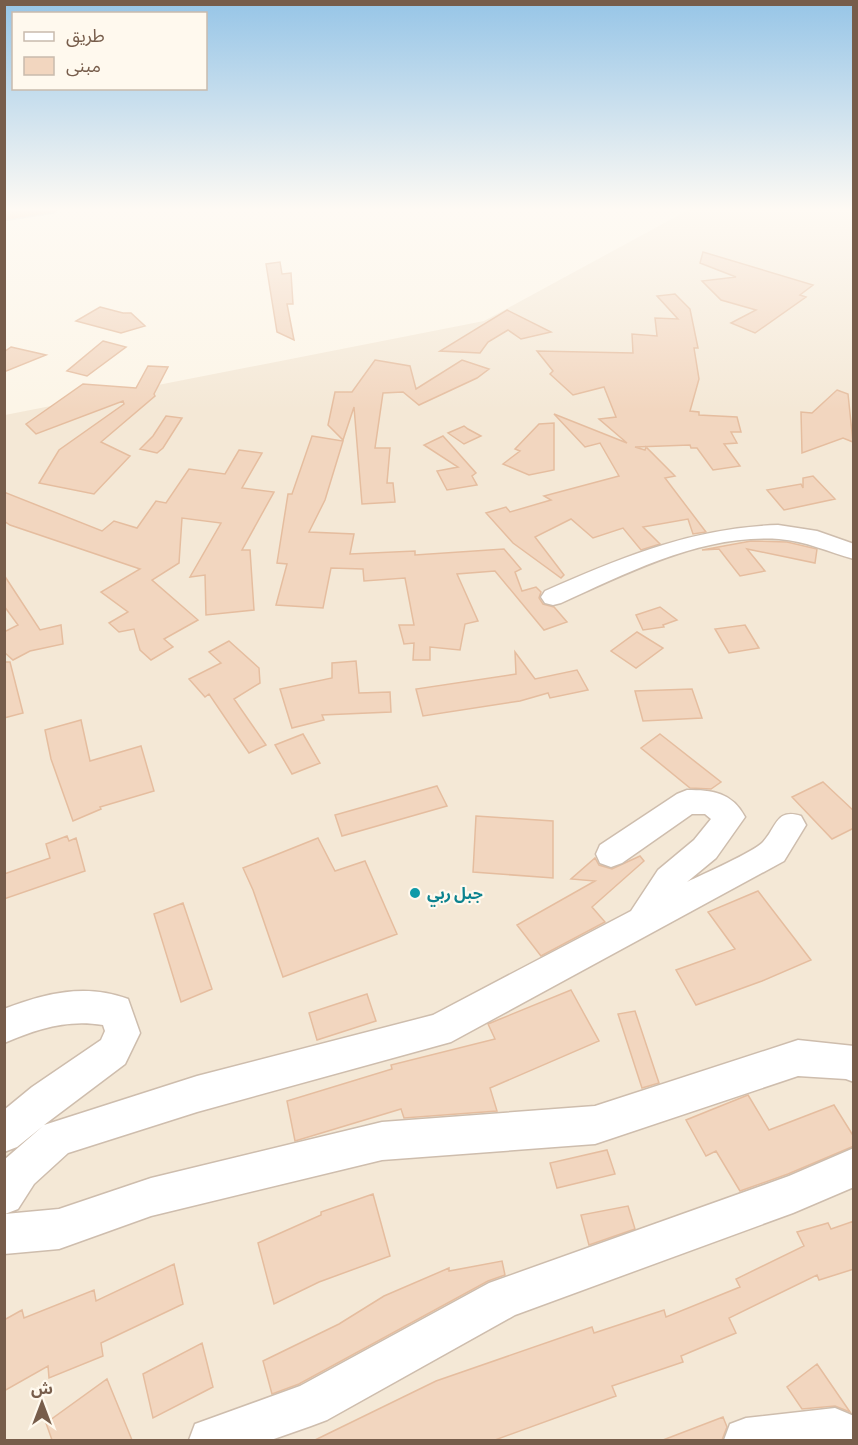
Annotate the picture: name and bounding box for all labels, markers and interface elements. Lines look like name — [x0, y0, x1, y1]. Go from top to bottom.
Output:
legend — [12, 12, 207, 90]
text: طريق — [66, 24, 105, 47]
text: مبنى — [66, 54, 101, 77]
place label: جبل ربي — [427, 883, 483, 907]
marker: جبل ربي — [408, 886, 422, 900]
north arrow — [12, 1373, 72, 1433]
text: ش — [31, 1378, 53, 1398]

